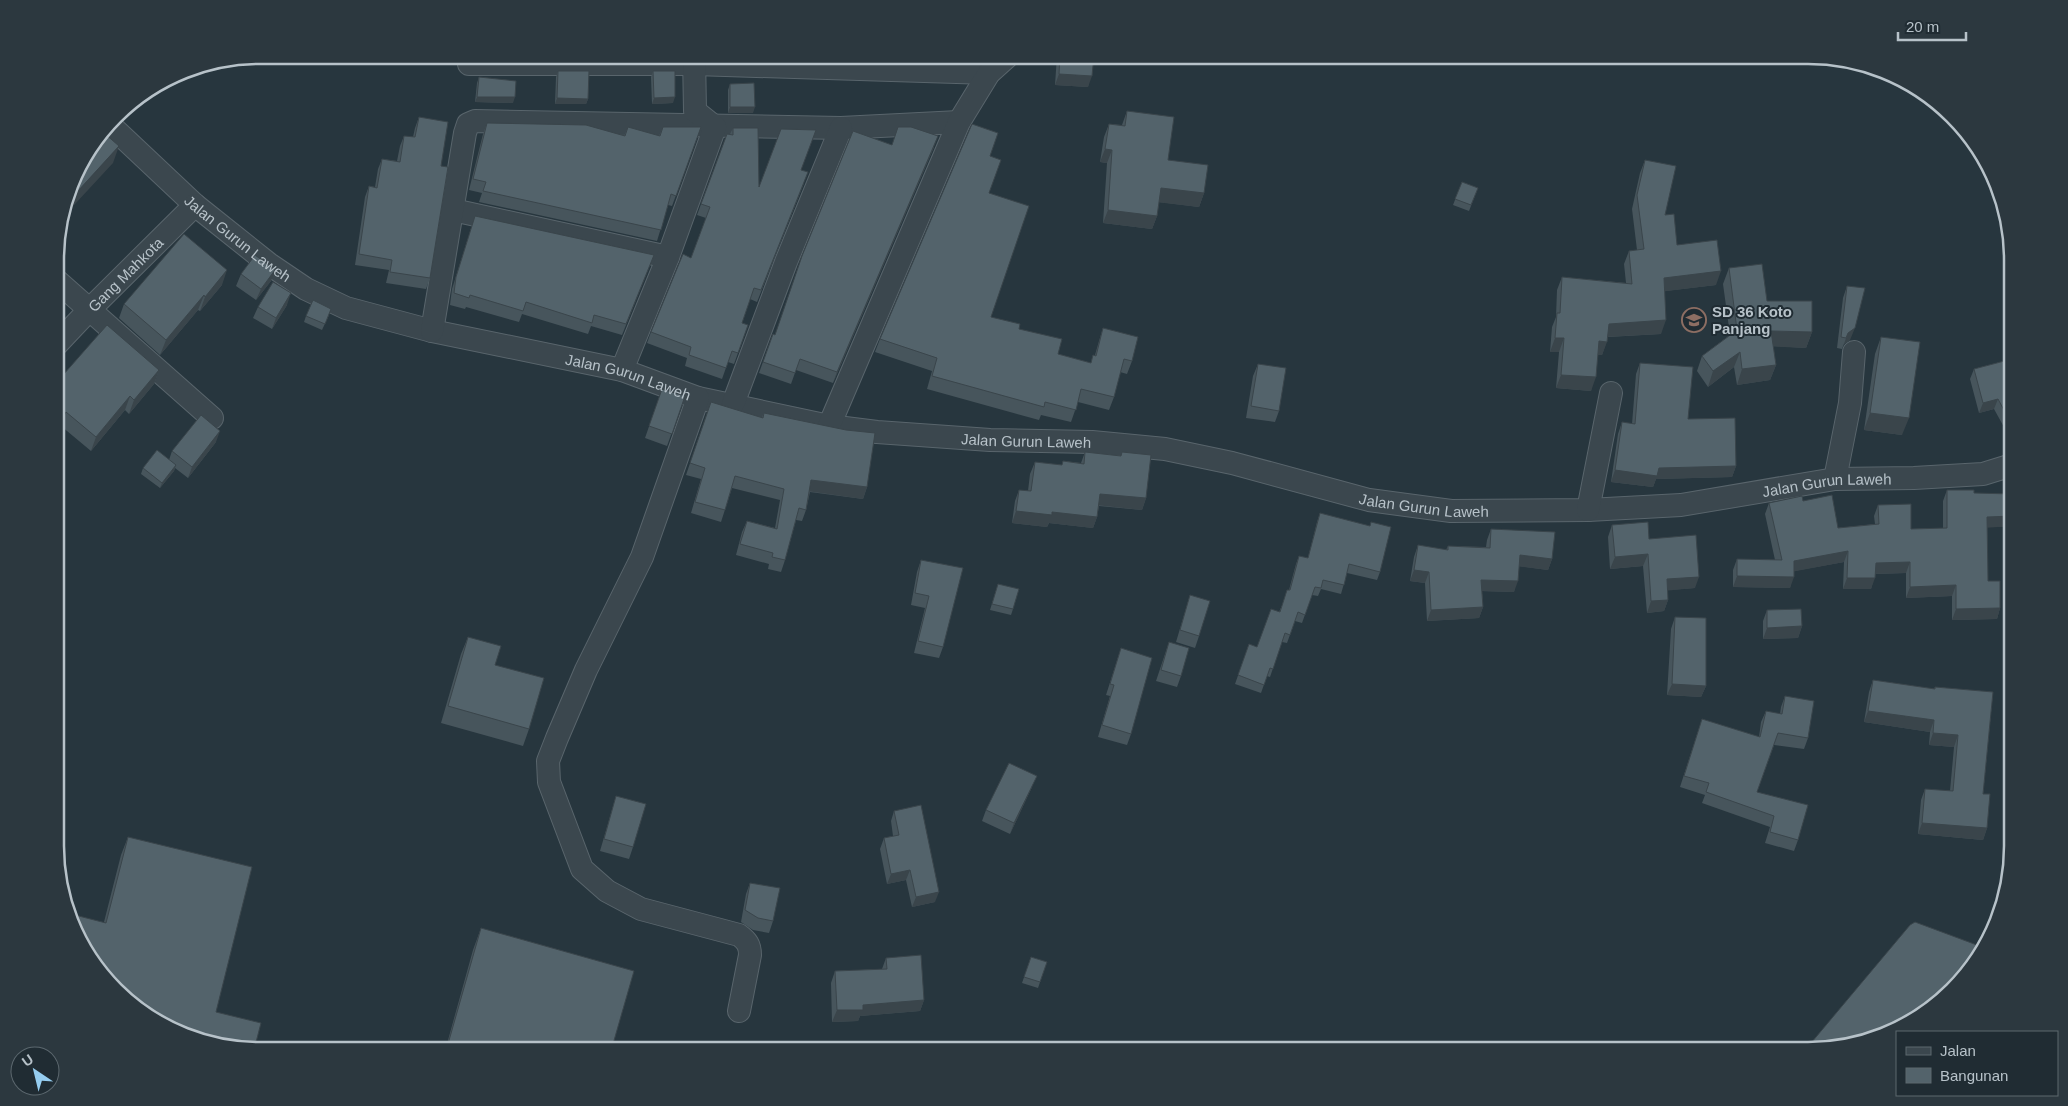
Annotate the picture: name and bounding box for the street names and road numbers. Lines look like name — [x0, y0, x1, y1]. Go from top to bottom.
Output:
street label: Jalan Gurun Laweh — [181, 191, 294, 285]
street label: Gang Mahkota — [84, 233, 167, 315]
street label: Jalan Gurun Laweh — [564, 350, 693, 403]
street label: Jalan Gurun Laweh — [961, 429, 1091, 450]
street label: Jalan Gurun Laweh — [1761, 470, 1892, 500]
street label: Jalan Gurun Laweh — [1357, 489, 1489, 520]

